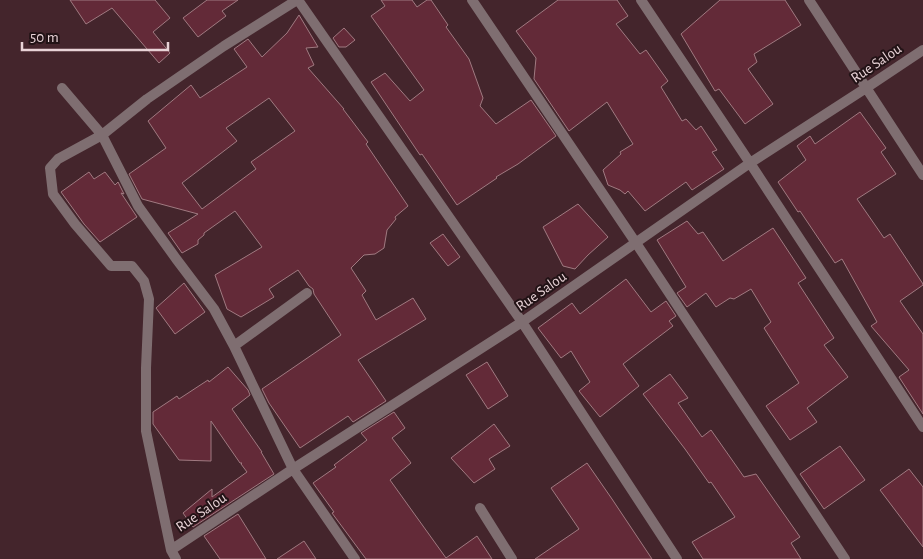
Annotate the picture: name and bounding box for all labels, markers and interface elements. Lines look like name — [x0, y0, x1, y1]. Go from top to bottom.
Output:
scale bar — [22, 20, 169, 52]
text: 50 m — [30, 30, 59, 45]
street label: Rue Salou — [848, 41, 905, 86]
street label: Rue Salou — [513, 269, 569, 314]
street label: Rue Salou — [173, 490, 230, 535]

